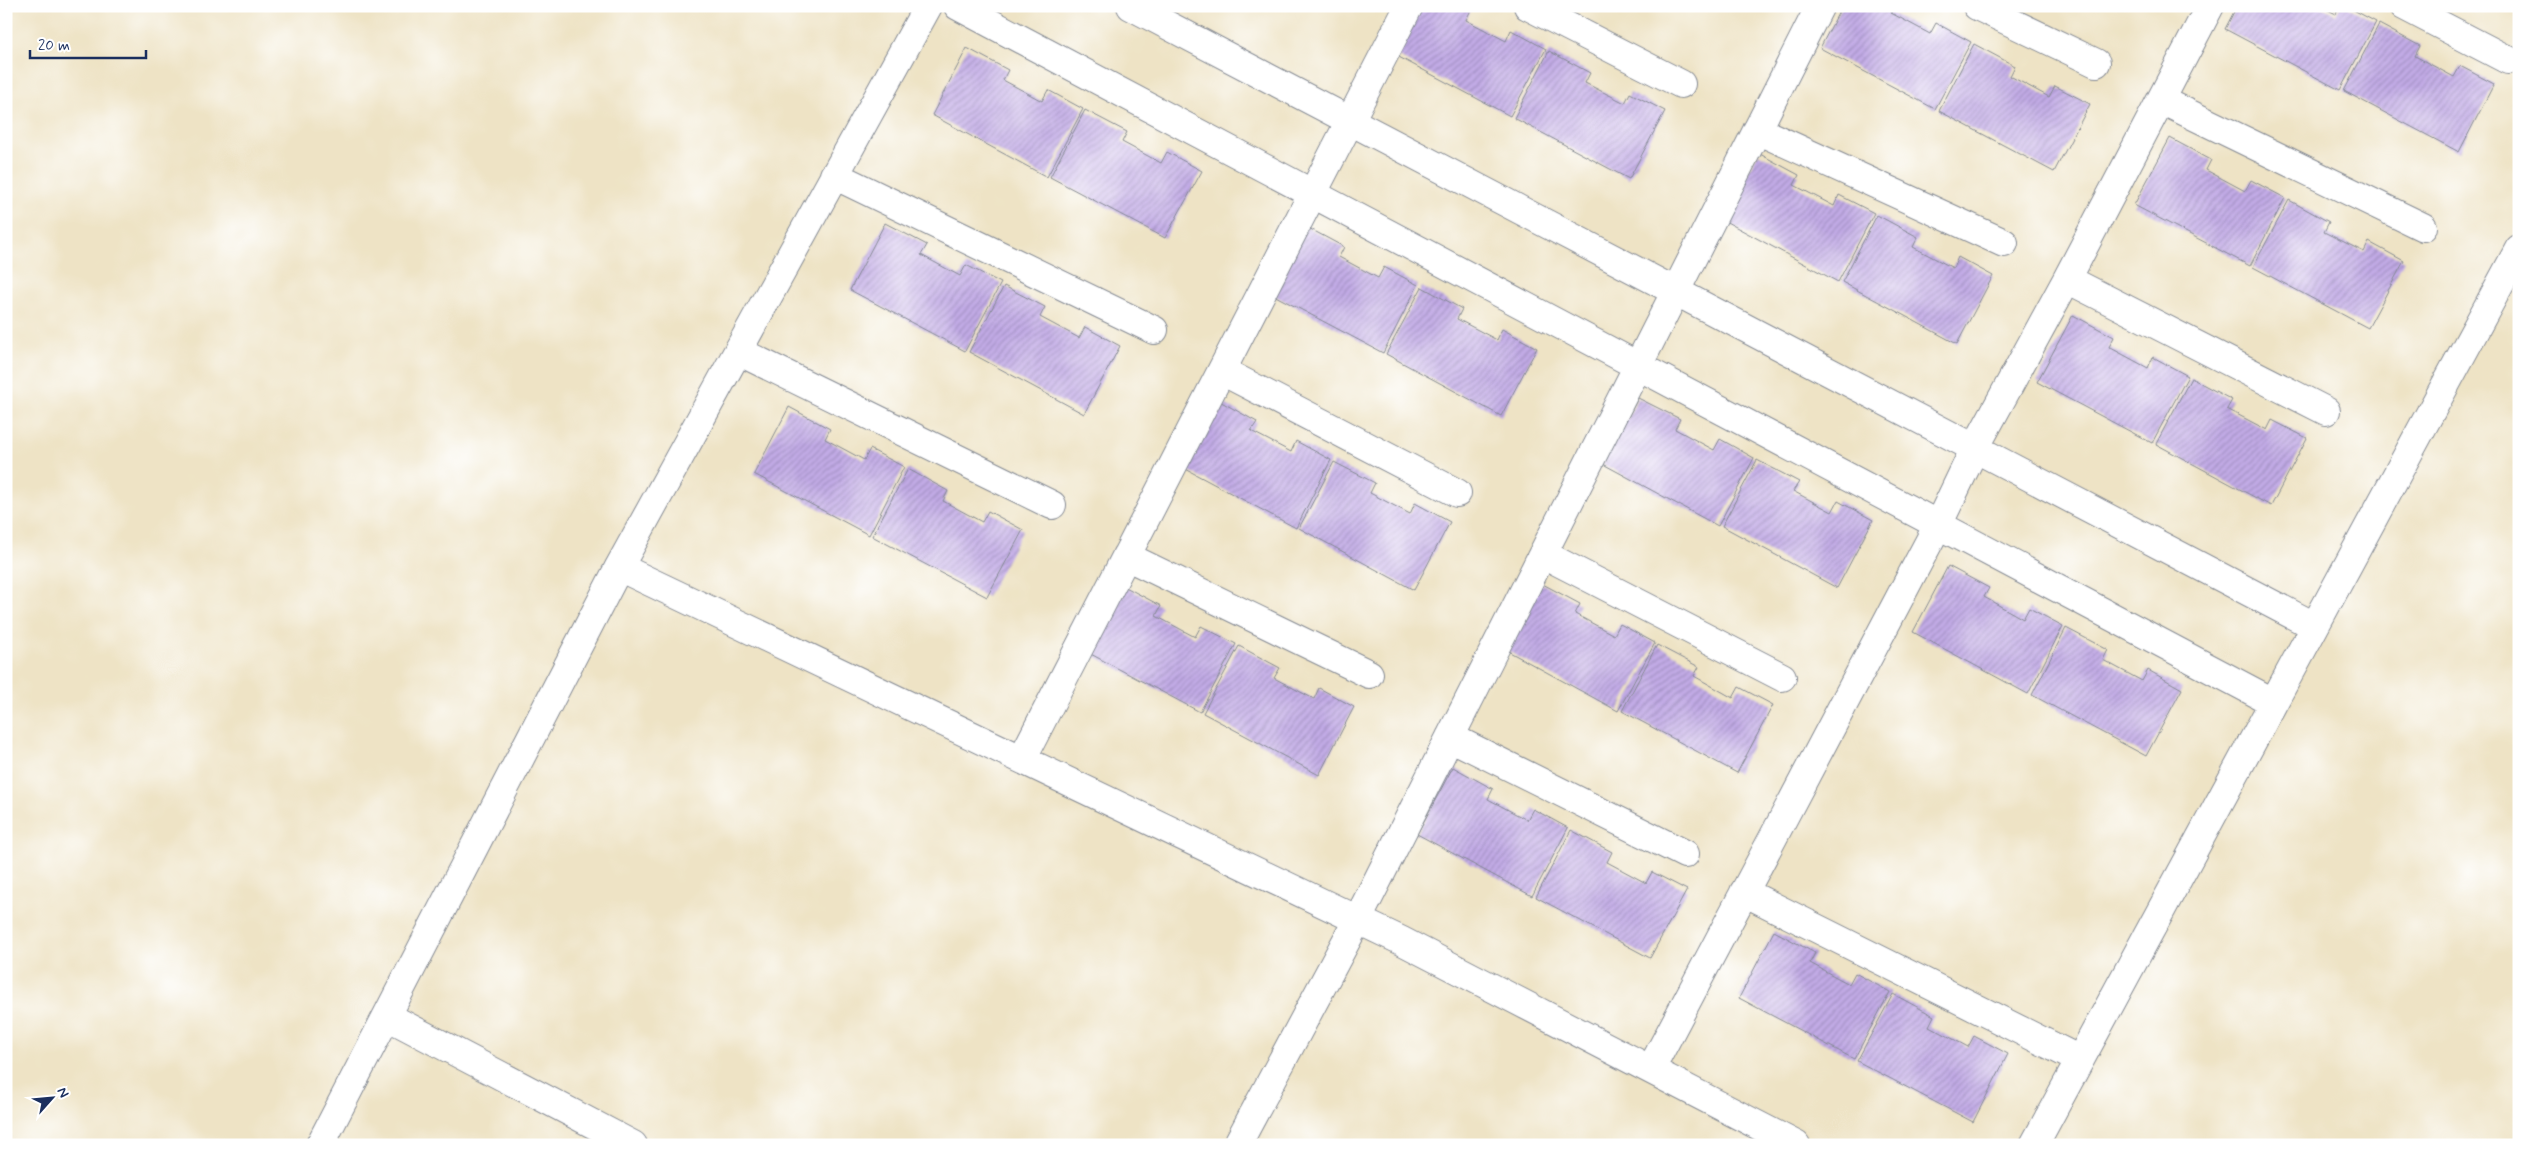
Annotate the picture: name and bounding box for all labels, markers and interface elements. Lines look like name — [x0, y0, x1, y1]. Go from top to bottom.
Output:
scale bar — [30, 28, 146, 60]
text: 20 m — [38, 36, 70, 56]
north arrow — [28, 1074, 78, 1124]
text: N — [53, 1084, 73, 1101]

